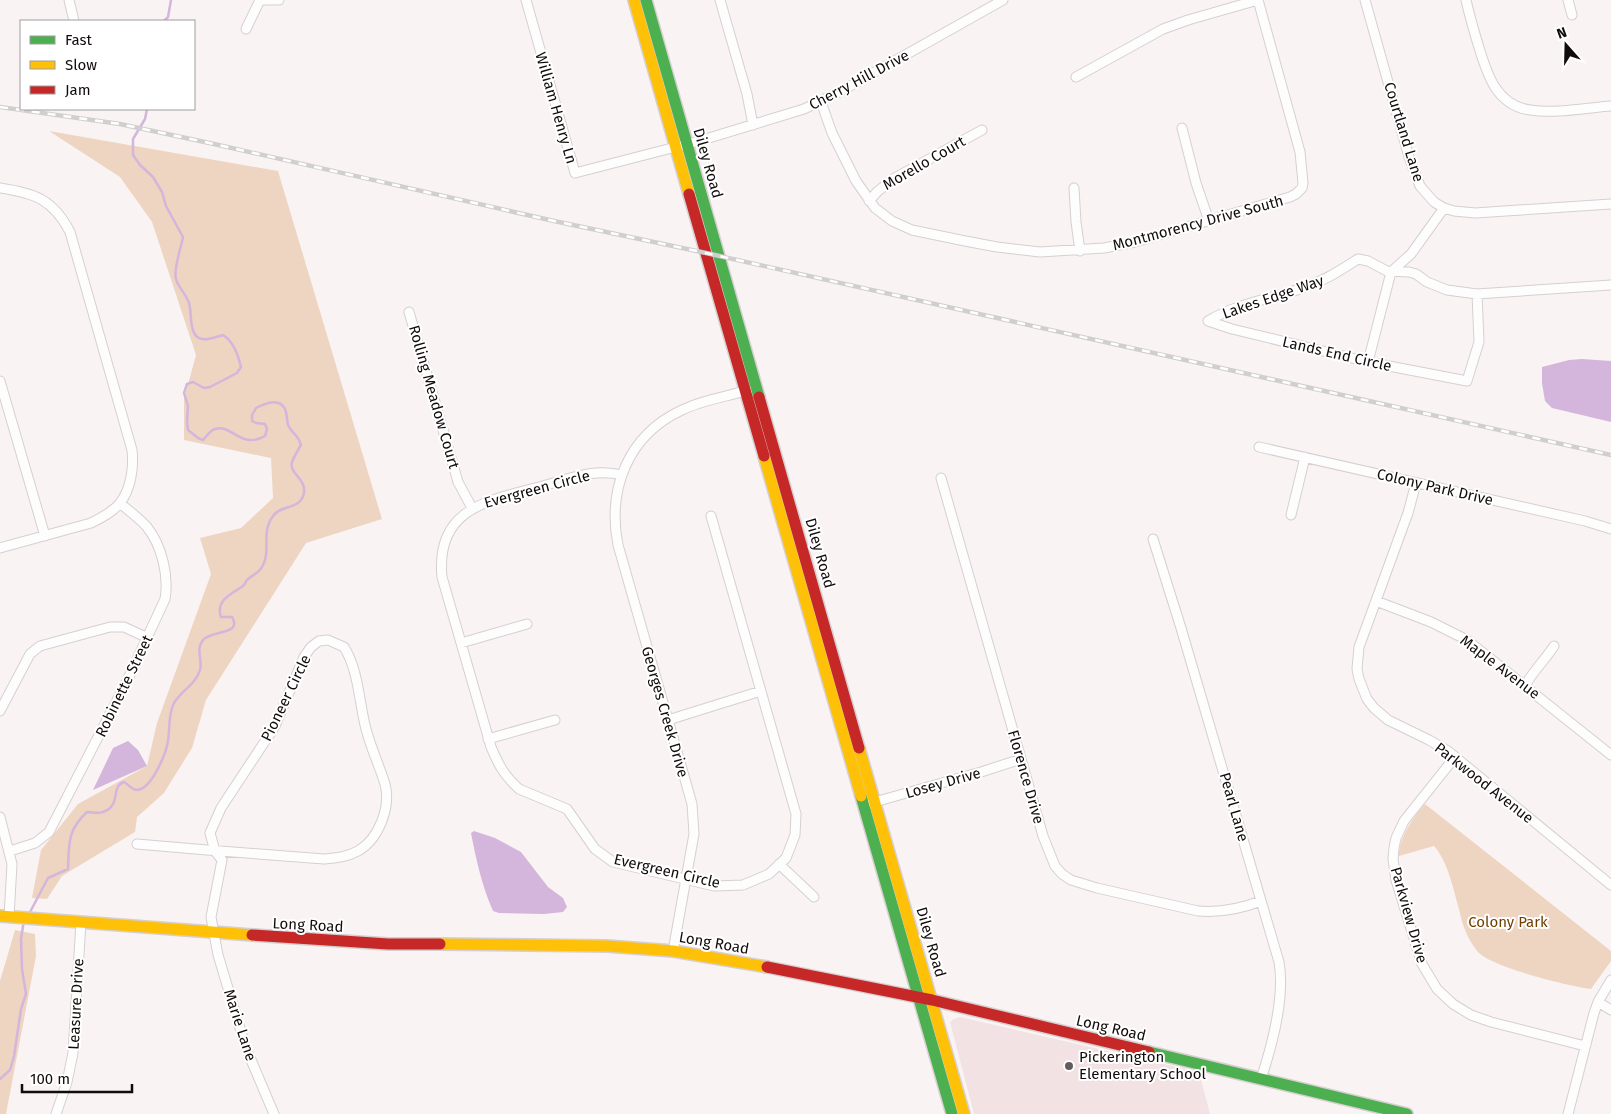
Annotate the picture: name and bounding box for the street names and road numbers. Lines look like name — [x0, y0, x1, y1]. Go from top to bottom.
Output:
street label: Cherry Hill Drive — [806, 46, 912, 114]
street label: William Henry Ln — [531, 50, 581, 166]
street label: Courtland Lane — [1380, 80, 1428, 184]
street label: Diley Road — [689, 126, 727, 200]
street label: Morello Court — [880, 132, 969, 194]
street label: Montmorency Drive South — [1111, 192, 1285, 254]
street label: Lakes Edge Way — [1220, 271, 1327, 323]
street label: Rolling Meadow Court — [405, 323, 463, 471]
street label: Lands End Circle — [1281, 333, 1393, 375]
street label: Colony Park Drive — [1375, 465, 1495, 509]
street label: Evergreen Circle — [482, 466, 592, 512]
street label: Diley Road — [801, 516, 839, 590]
street label: Maple Avenue — [1457, 631, 1543, 703]
street label: Robinette Street — [92, 632, 157, 740]
street label: Georges Creek Drive — [638, 644, 692, 780]
street label: Pioneer Circle — [257, 652, 315, 744]
street label: Florence Drive — [1004, 728, 1048, 826]
street label: Parkwood Avenue — [1431, 739, 1537, 827]
street label: Losey Drive — [903, 764, 983, 802]
street label: Pearl Lane — [1216, 770, 1252, 844]
street label: Evergreen Circle — [612, 850, 722, 892]
street label: Parkview Drive — [1387, 865, 1431, 965]
street label: Diley Road — [912, 905, 950, 979]
street label: Long Road — [272, 914, 344, 936]
street label: Long Road — [677, 928, 751, 958]
street label: Leasure Drive — [65, 958, 87, 1050]
street label: Marie Lane — [220, 987, 260, 1063]
street label: Long Road — [1074, 1011, 1148, 1045]

